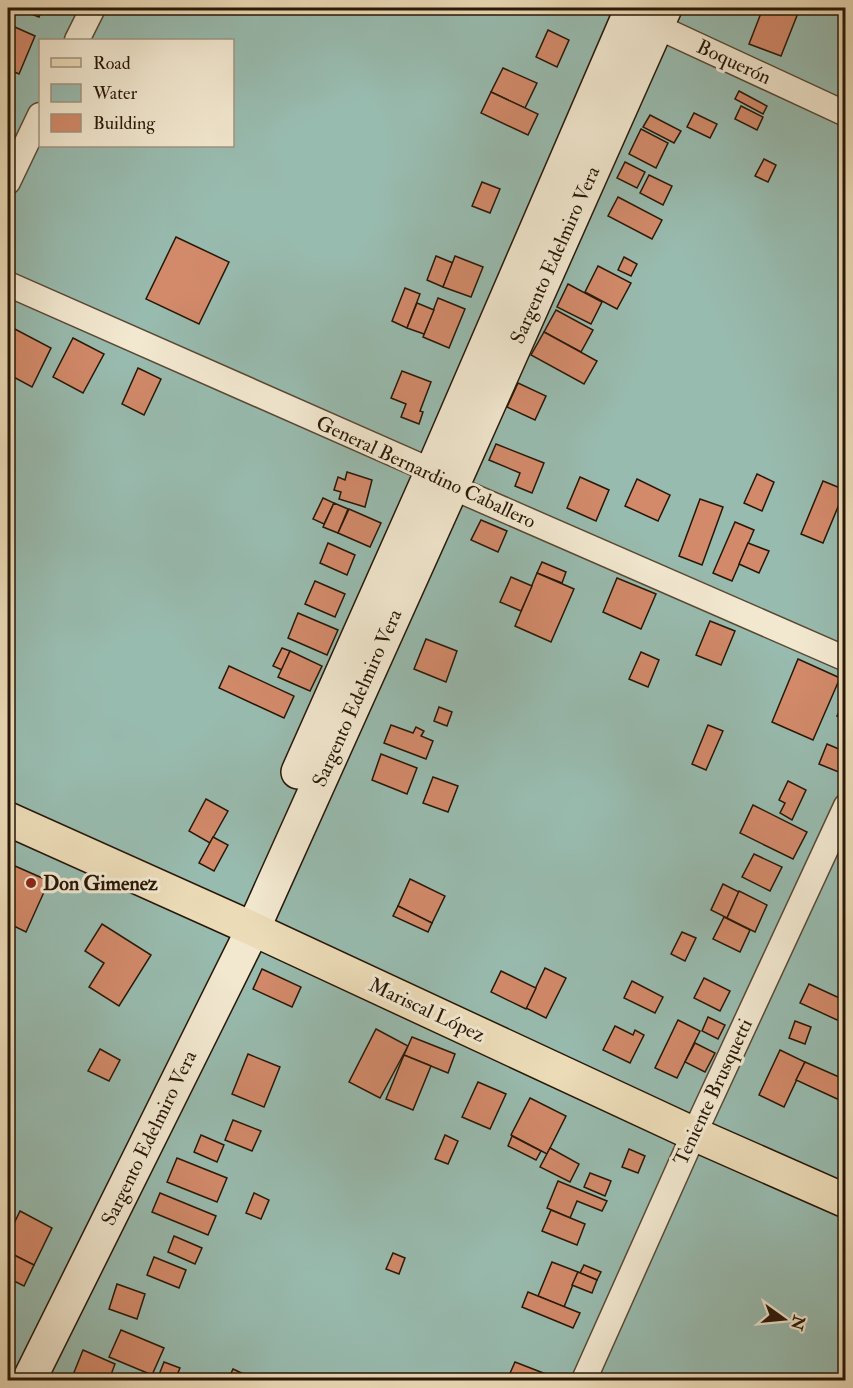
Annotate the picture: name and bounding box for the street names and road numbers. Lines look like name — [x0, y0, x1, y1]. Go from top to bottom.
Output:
street label: Boquerón — [693, 34, 775, 90]
street label: Sargento Edelmiro Vera — [505, 162, 606, 348]
street label: General Bernardino Caballero — [312, 410, 540, 534]
street label: Sargento Edelmiro Vera — [307, 605, 408, 791]
street label: Mariscal López — [365, 972, 489, 1049]
street label: Teniente Brusquetti — [668, 1015, 758, 1169]
street label: Sargento Edelmiro Vera — [96, 1046, 203, 1230]

